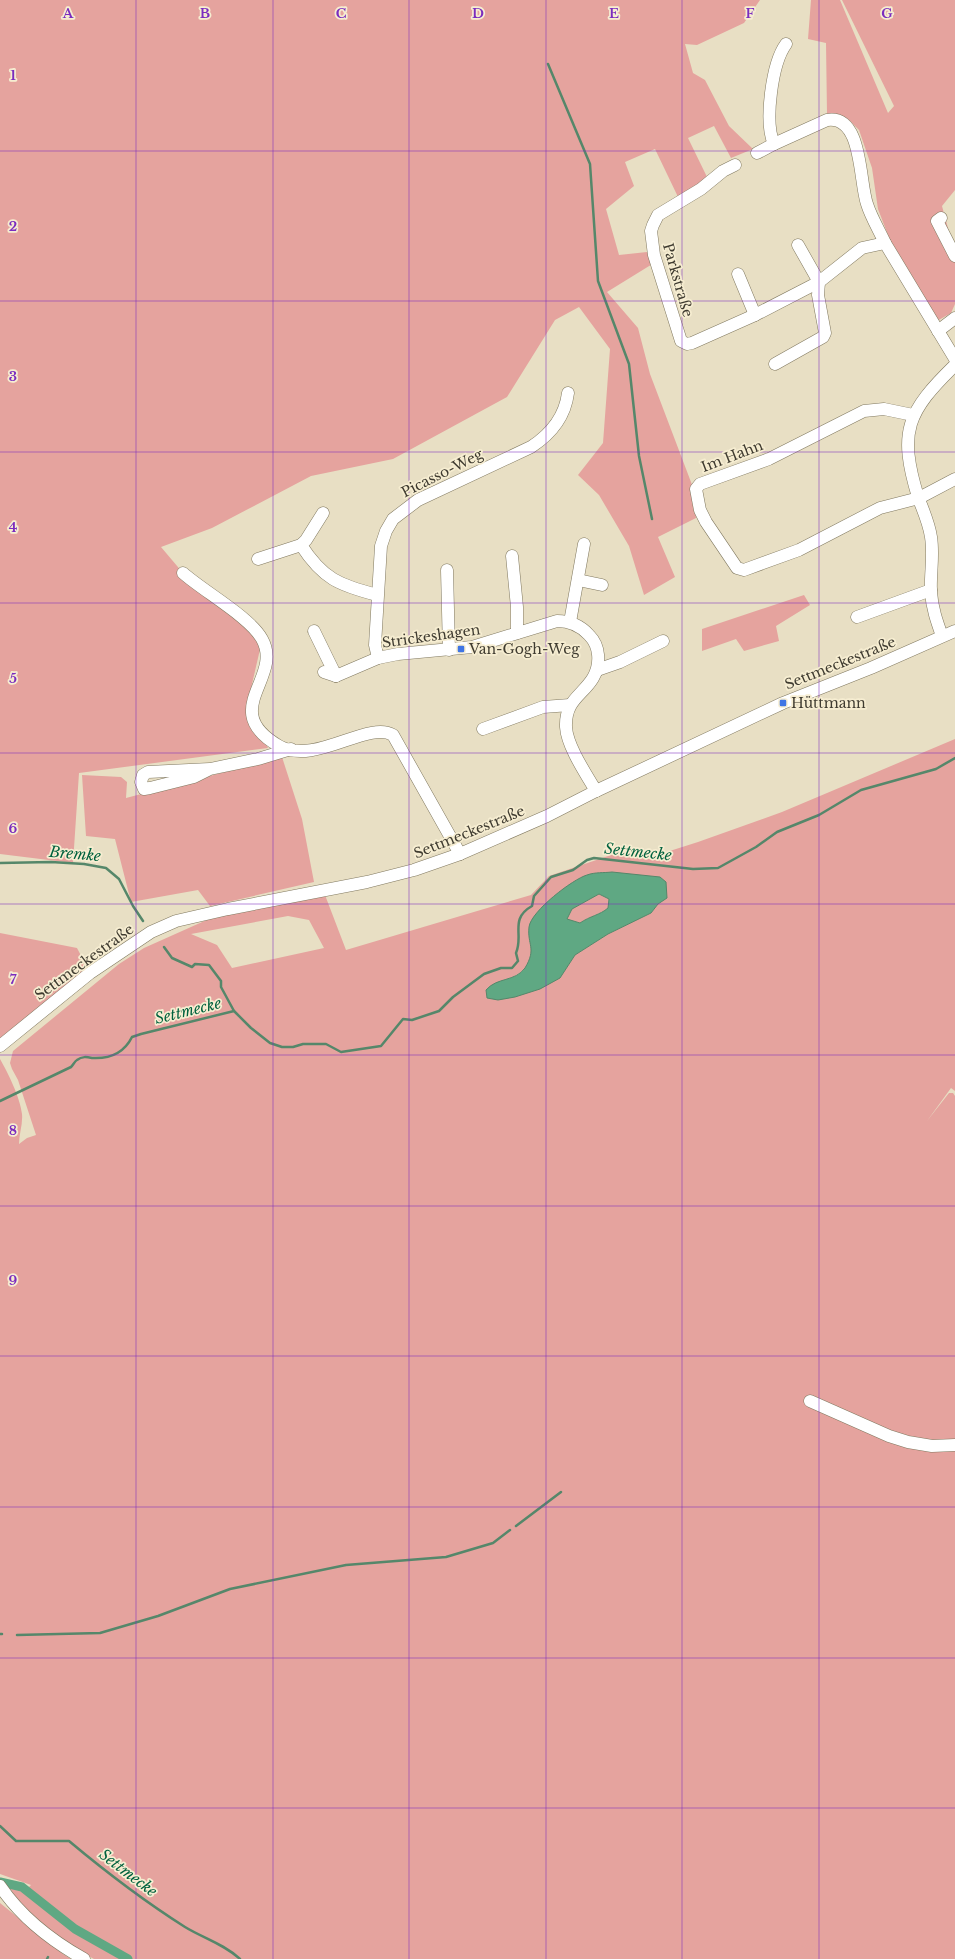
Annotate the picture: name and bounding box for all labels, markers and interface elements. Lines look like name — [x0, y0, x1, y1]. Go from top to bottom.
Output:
text: A — [62, 5, 74, 22]
text: B — [200, 5, 210, 22]
text: C — [336, 5, 347, 22]
text: D — [472, 5, 484, 22]
text: E — [609, 5, 619, 22]
text: F — [746, 5, 755, 22]
text: G — [881, 5, 893, 22]
text: 1 — [10, 67, 16, 84]
text: 2 — [9, 218, 17, 235]
street label: Parkstraße — [659, 241, 697, 319]
text: 3 — [9, 368, 17, 385]
street label: Im Hahn — [699, 436, 766, 476]
street label: Picasso-Weg — [398, 444, 486, 501]
text: 4 — [9, 519, 18, 536]
street label: Strickeshagen — [381, 620, 482, 652]
street label: Settmeckestraße — [782, 633, 898, 693]
place label: Van-Gogh-Weg — [468, 640, 580, 658]
marker: Van-Gogh-Weg — [456, 644, 466, 654]
text: 5 — [9, 670, 17, 687]
place label: Hüttmann — [791, 694, 866, 712]
marker: Hüttmann — [778, 698, 788, 708]
street label: Settmeckestraße — [411, 802, 527, 862]
text: 6 — [9, 820, 18, 837]
water label: Settmecke — [603, 839, 673, 865]
water label: Bremke — [47, 842, 102, 865]
street label: Settmeckestraße — [31, 920, 137, 1004]
text: 7 — [10, 971, 17, 988]
water label: Settmecke — [153, 993, 223, 1028]
text: 8 — [9, 1122, 17, 1139]
text: 9 — [9, 1272, 18, 1289]
water label: Settmecke — [96, 1845, 161, 1901]

